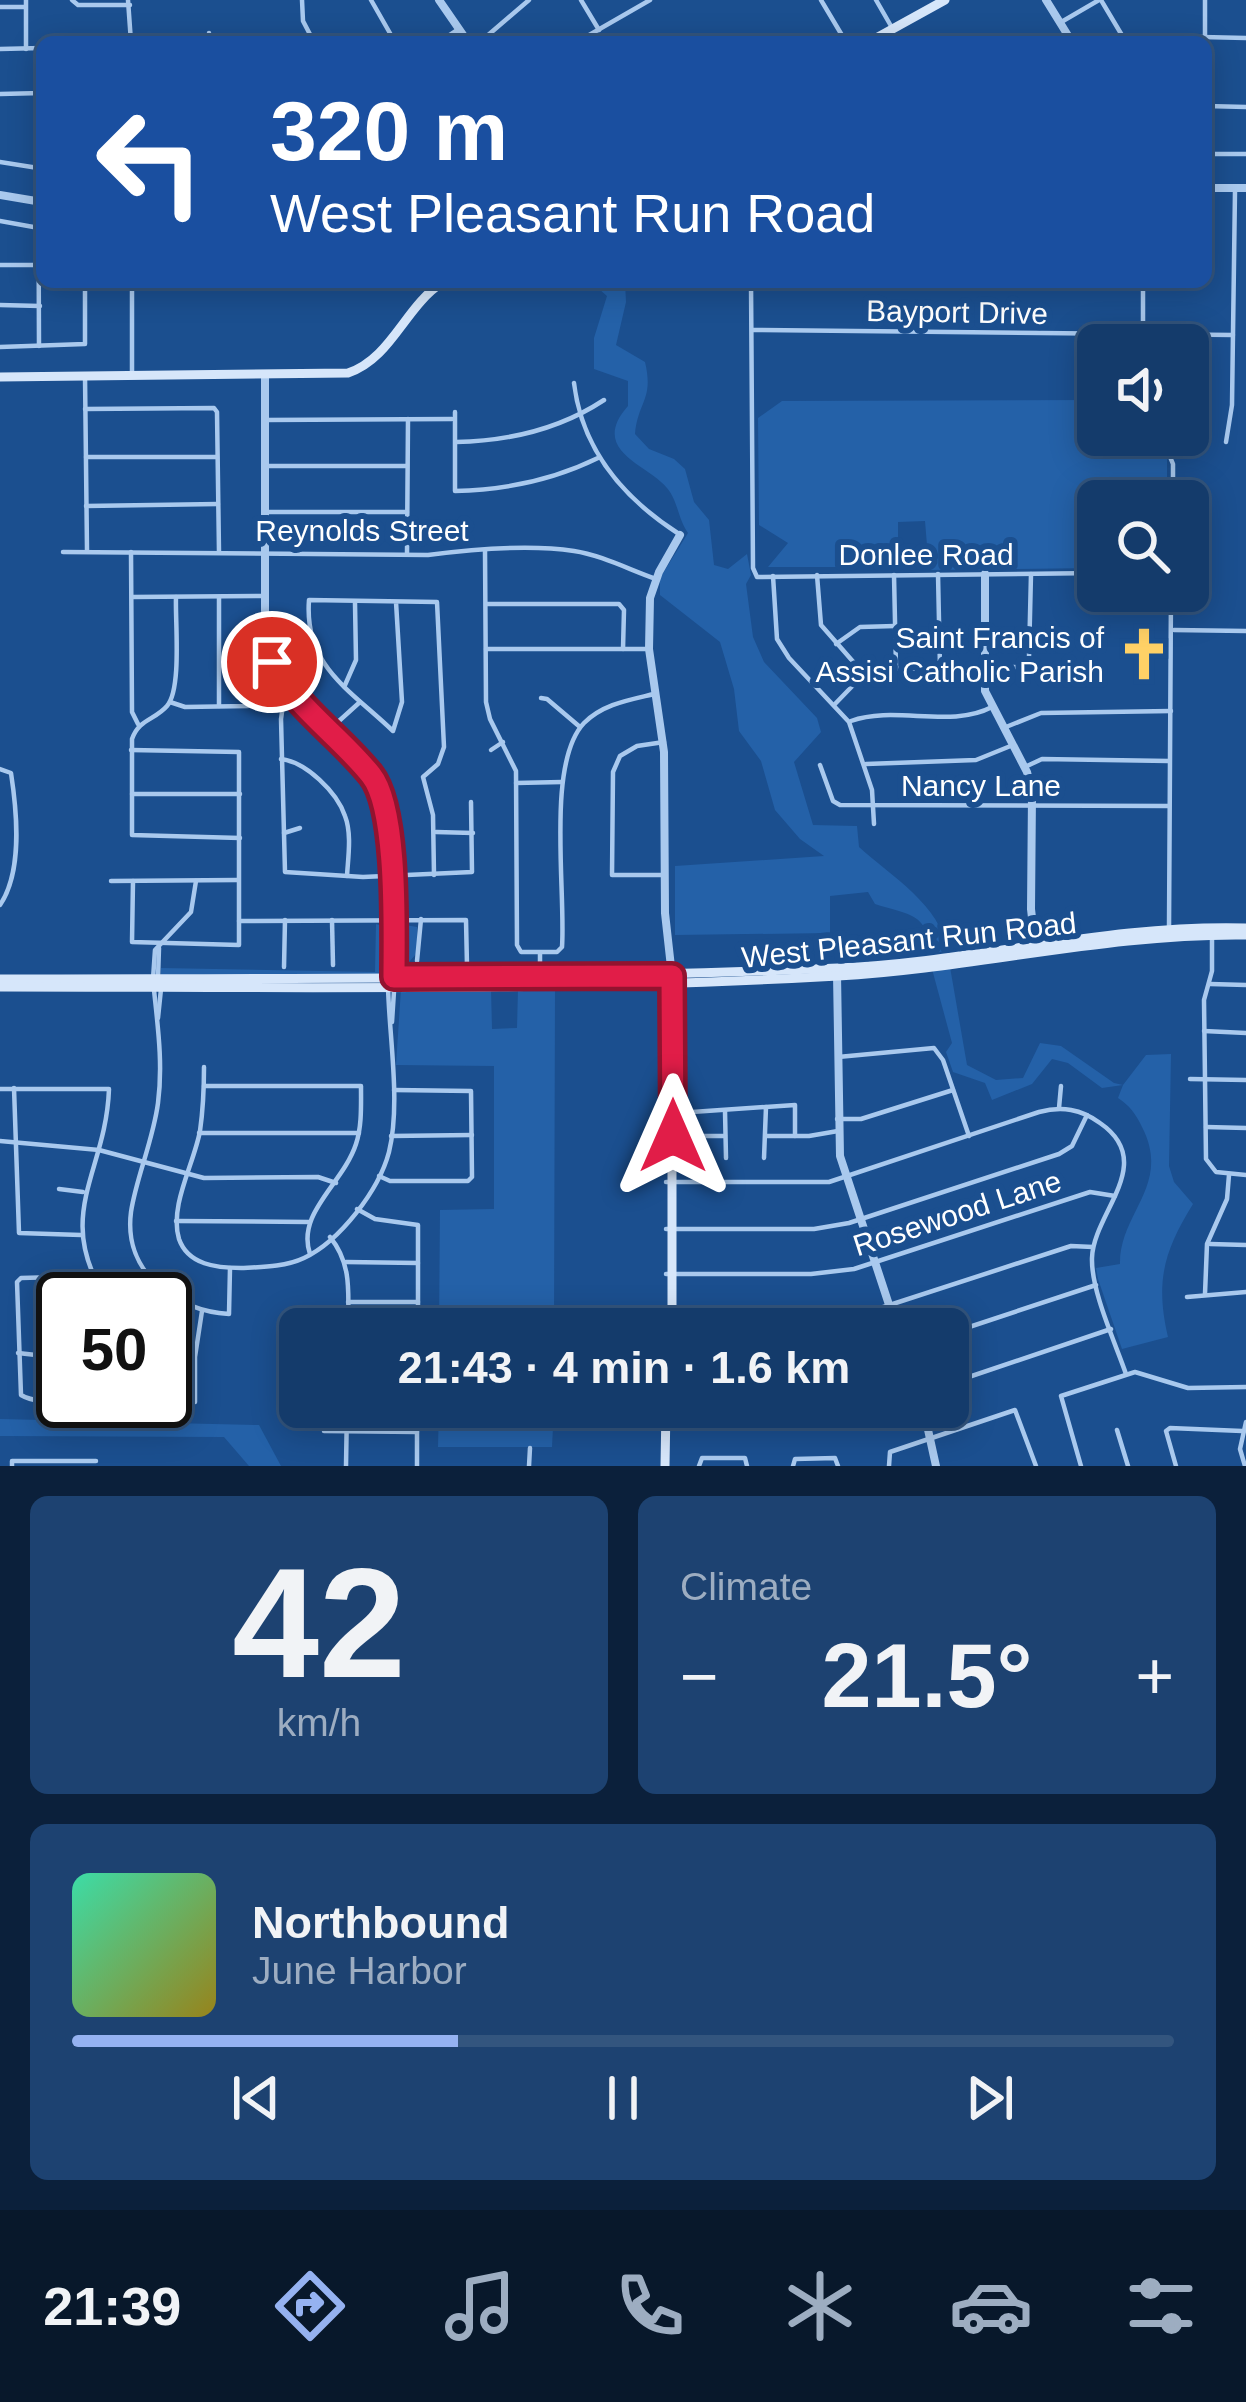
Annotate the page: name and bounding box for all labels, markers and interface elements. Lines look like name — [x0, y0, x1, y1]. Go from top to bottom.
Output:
icon: left — [72, 84, 228, 240]
text: 320 m — [270, 84, 508, 178]
text: West Pleasant Run Road — [270, 183, 875, 243]
street label: Bayport Drive — [866, 294, 1048, 330]
map controls — [1077, 324, 1209, 612]
button: sound — [1077, 324, 1209, 456]
button: search — [1077, 480, 1209, 612]
street label: Reynolds Street — [255, 514, 469, 547]
street label: Donlee Road — [838, 538, 1014, 571]
pin — [221, 611, 323, 713]
place label: Saint Francis of Assisi Catholic Parish — [816, 621, 1105, 688]
church icon: Saint Francis of Assisi Catholic Parish — [1115, 625, 1173, 683]
icon: arrive — [239, 629, 305, 695]
street label: Nancy Lane — [901, 769, 1061, 802]
street label: West Pleasant Run Road — [740, 906, 1078, 974]
position arrow — [610, 1073, 736, 1199]
street label: Rosewood Lane — [849, 1164, 1065, 1262]
speed limit sign: 50 — [36, 1272, 192, 1428]
text: 21:43 · 4 min · 1.6 km — [398, 1342, 850, 1393]
text: 42 — [232, 1536, 406, 1710]
text: Climate — [680, 1565, 812, 1608]
text: 21.5° — [821, 1626, 1033, 1726]
text: − — [680, 1639, 719, 1713]
text: + — [1135, 1639, 1174, 1713]
text: km/h — [277, 1701, 361, 1744]
text: Northbound — [252, 1897, 509, 1948]
text: June Harbor — [252, 1949, 467, 1992]
icon: previous — [223, 2065, 289, 2131]
icon: pause — [590, 2065, 656, 2131]
icon: next — [957, 2065, 1023, 2131]
icon: directions — [268, 2264, 352, 2348]
icon: music — [438, 2264, 522, 2348]
icon: phone — [608, 2264, 692, 2348]
icon: climate — [778, 2264, 862, 2348]
icon: car — [949, 2264, 1033, 2348]
icon: filters — [1119, 2264, 1203, 2348]
text: 21:39 — [43, 2276, 181, 2336]

